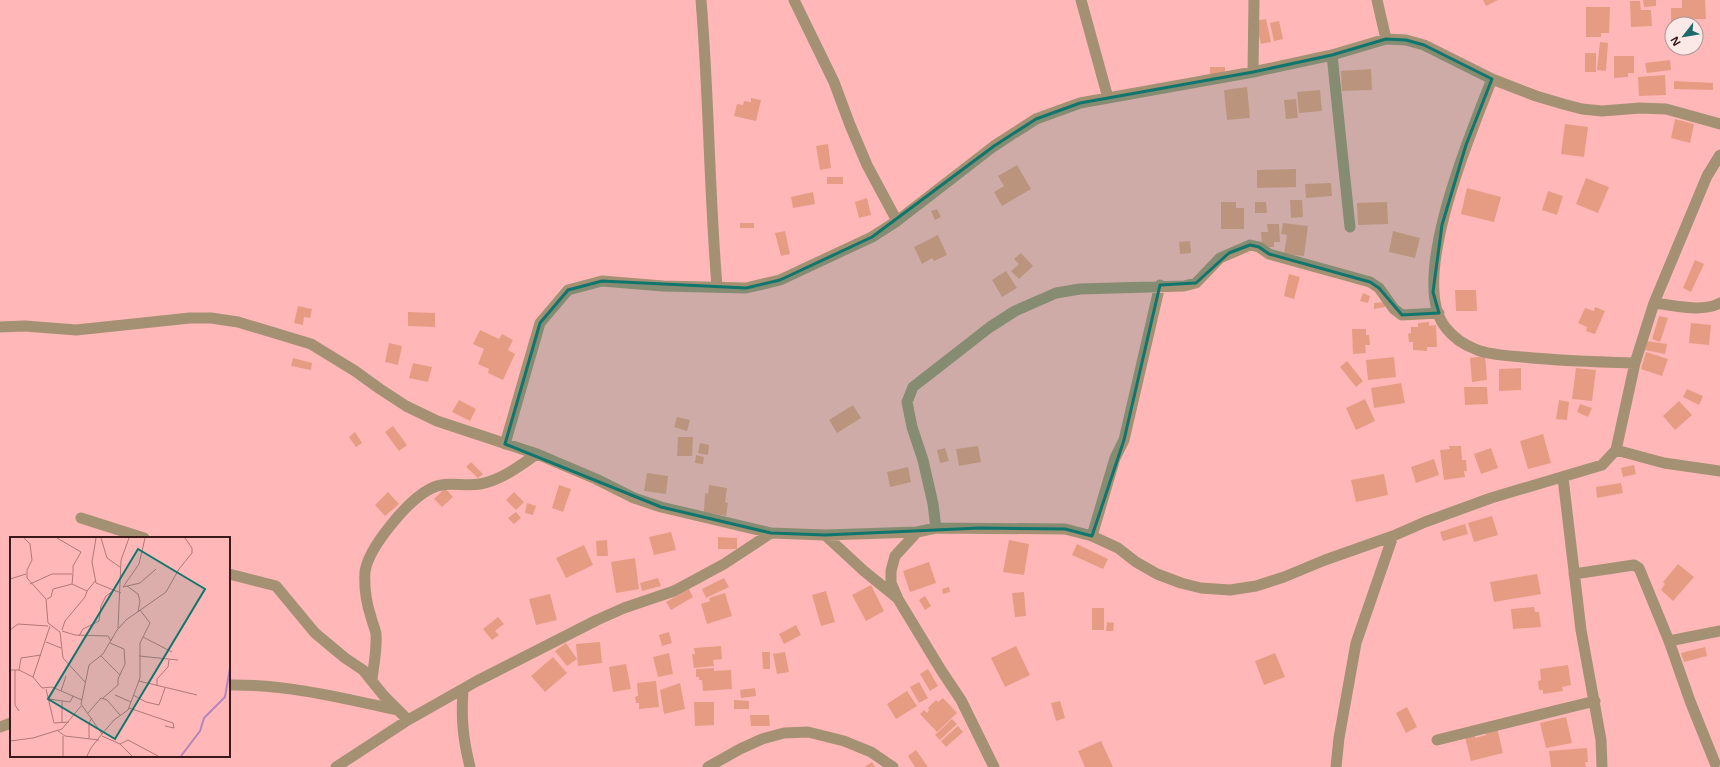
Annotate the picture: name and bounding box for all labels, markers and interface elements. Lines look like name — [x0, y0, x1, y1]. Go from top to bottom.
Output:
north arrow — [1664, 16, 1704, 56]
text: N — [1666, 34, 1684, 49]
inset map — [10, 537, 230, 757]

